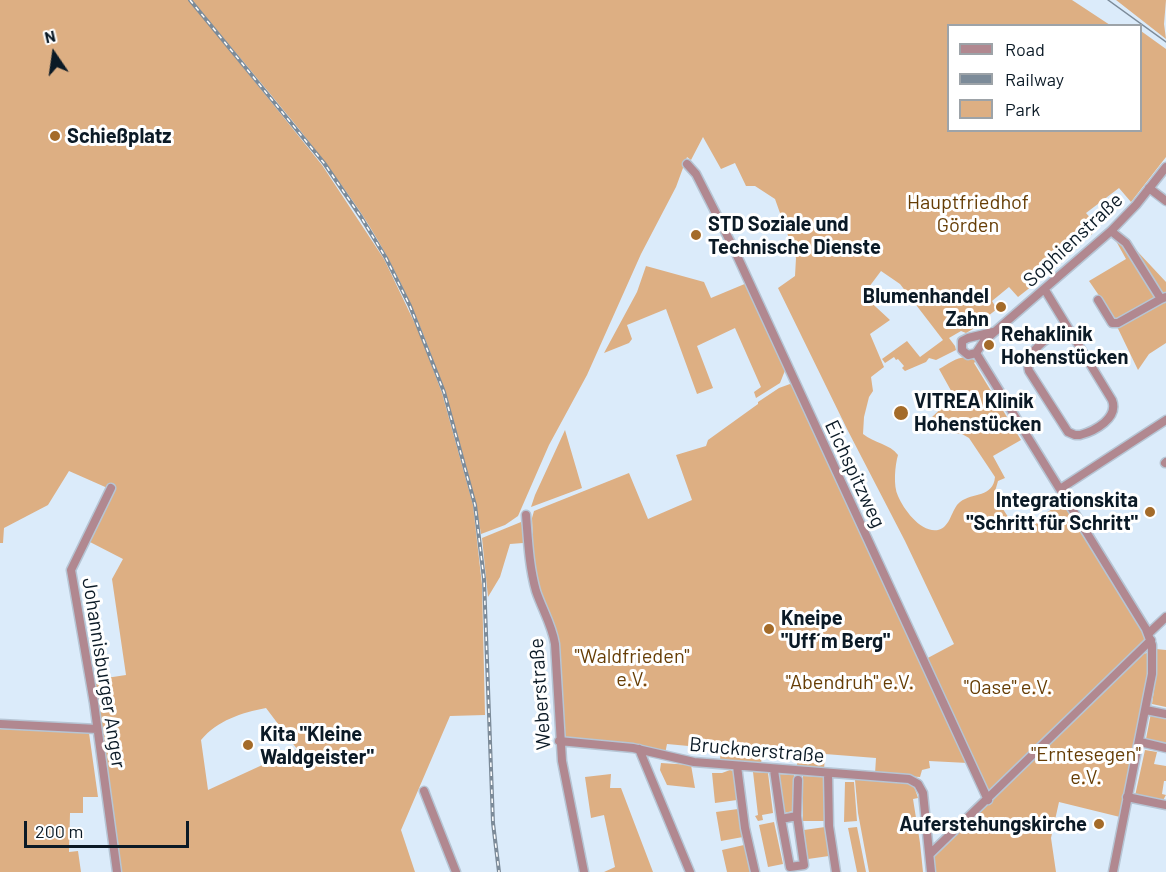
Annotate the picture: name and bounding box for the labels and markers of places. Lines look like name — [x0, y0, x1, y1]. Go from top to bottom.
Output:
place label: Schießplatz — [67, 124, 171, 148]
marker: Schießplatz — [48, 129, 62, 143]
place label: STD Soziale und Technische Dienste — [708, 212, 881, 259]
marker: STD Soziale und Technische Dienste — [689, 228, 703, 242]
place label: Blumenhandel Zahn — [863, 284, 989, 331]
marker: Blumenhandel Zahn — [994, 300, 1008, 314]
place label: Rehaklinik Hohenstücken — [1001, 322, 1128, 369]
marker: Rehaklinik Hohenstücken — [982, 338, 996, 352]
place label: VITREA Klinik Hohenstücken — [914, 389, 1041, 436]
marker: VITREA Klinik Hohenstücken — [892, 404, 910, 422]
place label: Integrationskita "Schritt für Schritt" — [966, 488, 1138, 535]
marker: Integrationskita "Schritt für Schritt" — [1143, 505, 1157, 519]
place label: Kneipe "Uff´m Berg" — [781, 606, 890, 653]
marker: Kneipe "Uff´m Berg" — [762, 622, 776, 636]
place label: Kita "Kleine Waldgeister" — [260, 722, 374, 769]
marker: Kita "Kleine Waldgeister" — [241, 738, 255, 752]
place label: Auferstehungskirche — [899, 812, 1087, 836]
marker: Auferstehungskirche — [1092, 817, 1106, 831]

